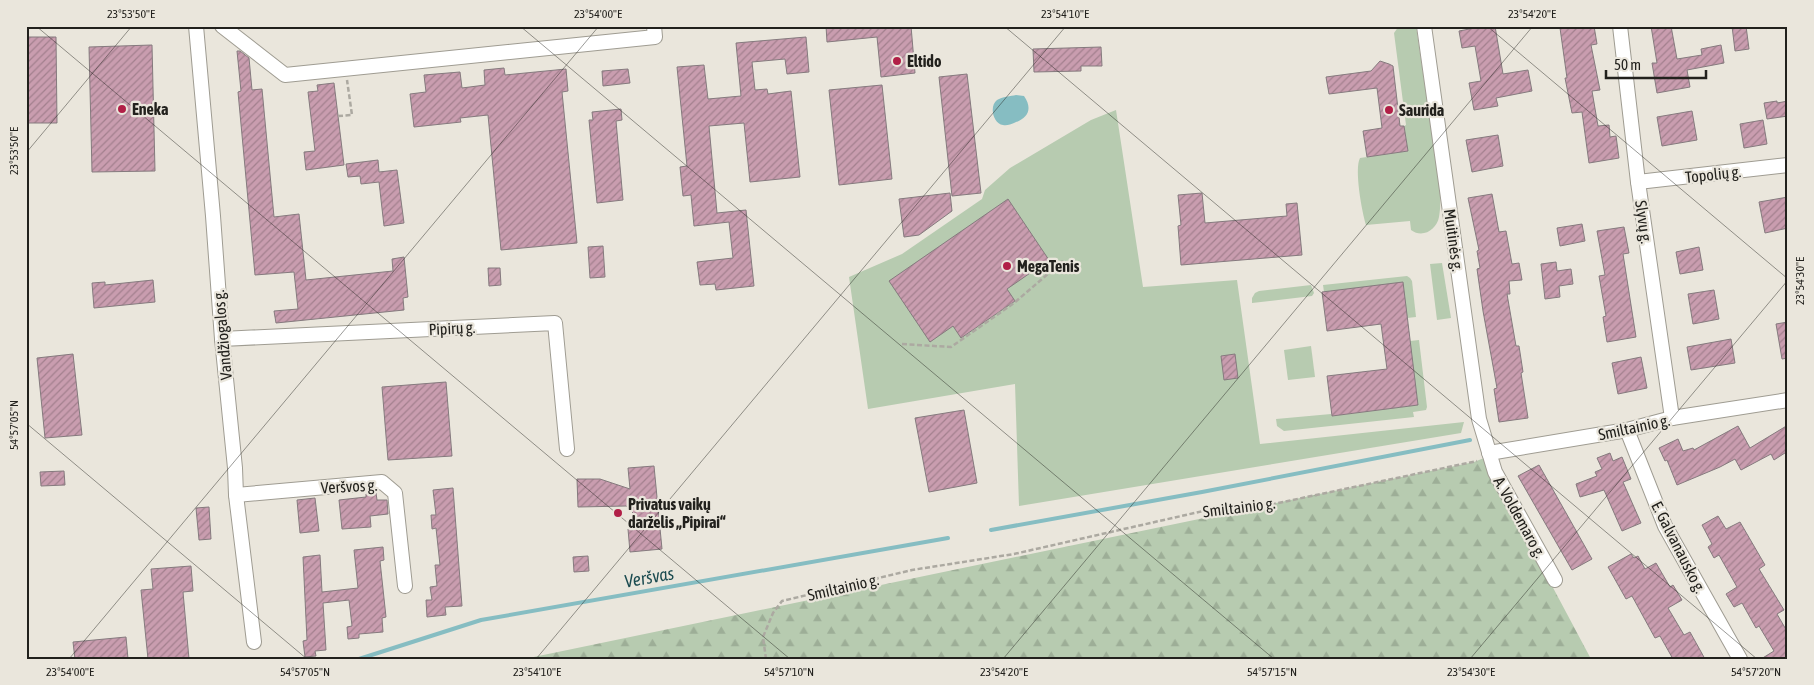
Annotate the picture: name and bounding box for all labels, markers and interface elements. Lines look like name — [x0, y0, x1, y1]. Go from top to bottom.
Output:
text: 23°53'50"E — [107, 7, 155, 21]
text: 23°54'00"E — [574, 7, 622, 21]
text: 23°54'10"E — [1041, 7, 1089, 21]
text: 23°54'20"E — [1508, 7, 1556, 21]
scale bar — [1606, 48, 1706, 80]
place label: Eltido — [907, 52, 942, 70]
marker: Eltido — [891, 55, 903, 67]
text: 50 m — [1614, 56, 1641, 73]
place label: Eneka — [132, 100, 168, 118]
place label: Saurida — [1399, 101, 1444, 119]
marker: Eneka — [116, 103, 128, 115]
marker: Saurida — [1383, 104, 1395, 116]
text: 23°53'50"E — [7, 127, 21, 175]
street label: Topolių g. — [1684, 162, 1742, 187]
street label: Slyvų g. — [1631, 199, 1656, 245]
street label: Muitinės g. — [1440, 208, 1467, 273]
place label: MegaTenis — [1017, 257, 1080, 275]
text: 23°54'30"E — [1793, 257, 1807, 305]
marker: MegaTenis — [1001, 260, 1013, 272]
street label: Vandžiogalos g. — [209, 289, 236, 381]
street label: Pipirų g. — [428, 318, 476, 339]
text: 54°57'05"N — [7, 400, 21, 450]
street label: Smiltainio g. — [1597, 411, 1672, 444]
street label: A. Voldemaro g. — [1489, 473, 1550, 561]
street label: Veršvos g. — [320, 476, 378, 497]
street label: Smiltainio g. — [1202, 494, 1276, 521]
place label: Privatus vaikų darželis „Pipirai“ — [628, 495, 726, 531]
street label: E. Galvanausko g. — [1647, 498, 1710, 596]
marker: Privatus vaikų darželis „Pipirai“ — [612, 507, 624, 519]
water label: Veršvas — [623, 562, 675, 592]
street label: Smiltainio g. — [806, 570, 881, 605]
text: 23°54'00"E — [46, 665, 94, 679]
text: 54°57'05"N — [280, 665, 330, 679]
text: 23°54'10"E — [513, 665, 561, 679]
text: 54°57'10"N — [764, 665, 814, 679]
text: 23°54'20"E — [980, 665, 1028, 679]
text: 54°57'15"N — [1247, 665, 1297, 679]
text: 23°54'30"E — [1447, 665, 1495, 679]
text: 54°57'20"N — [1731, 665, 1781, 679]

